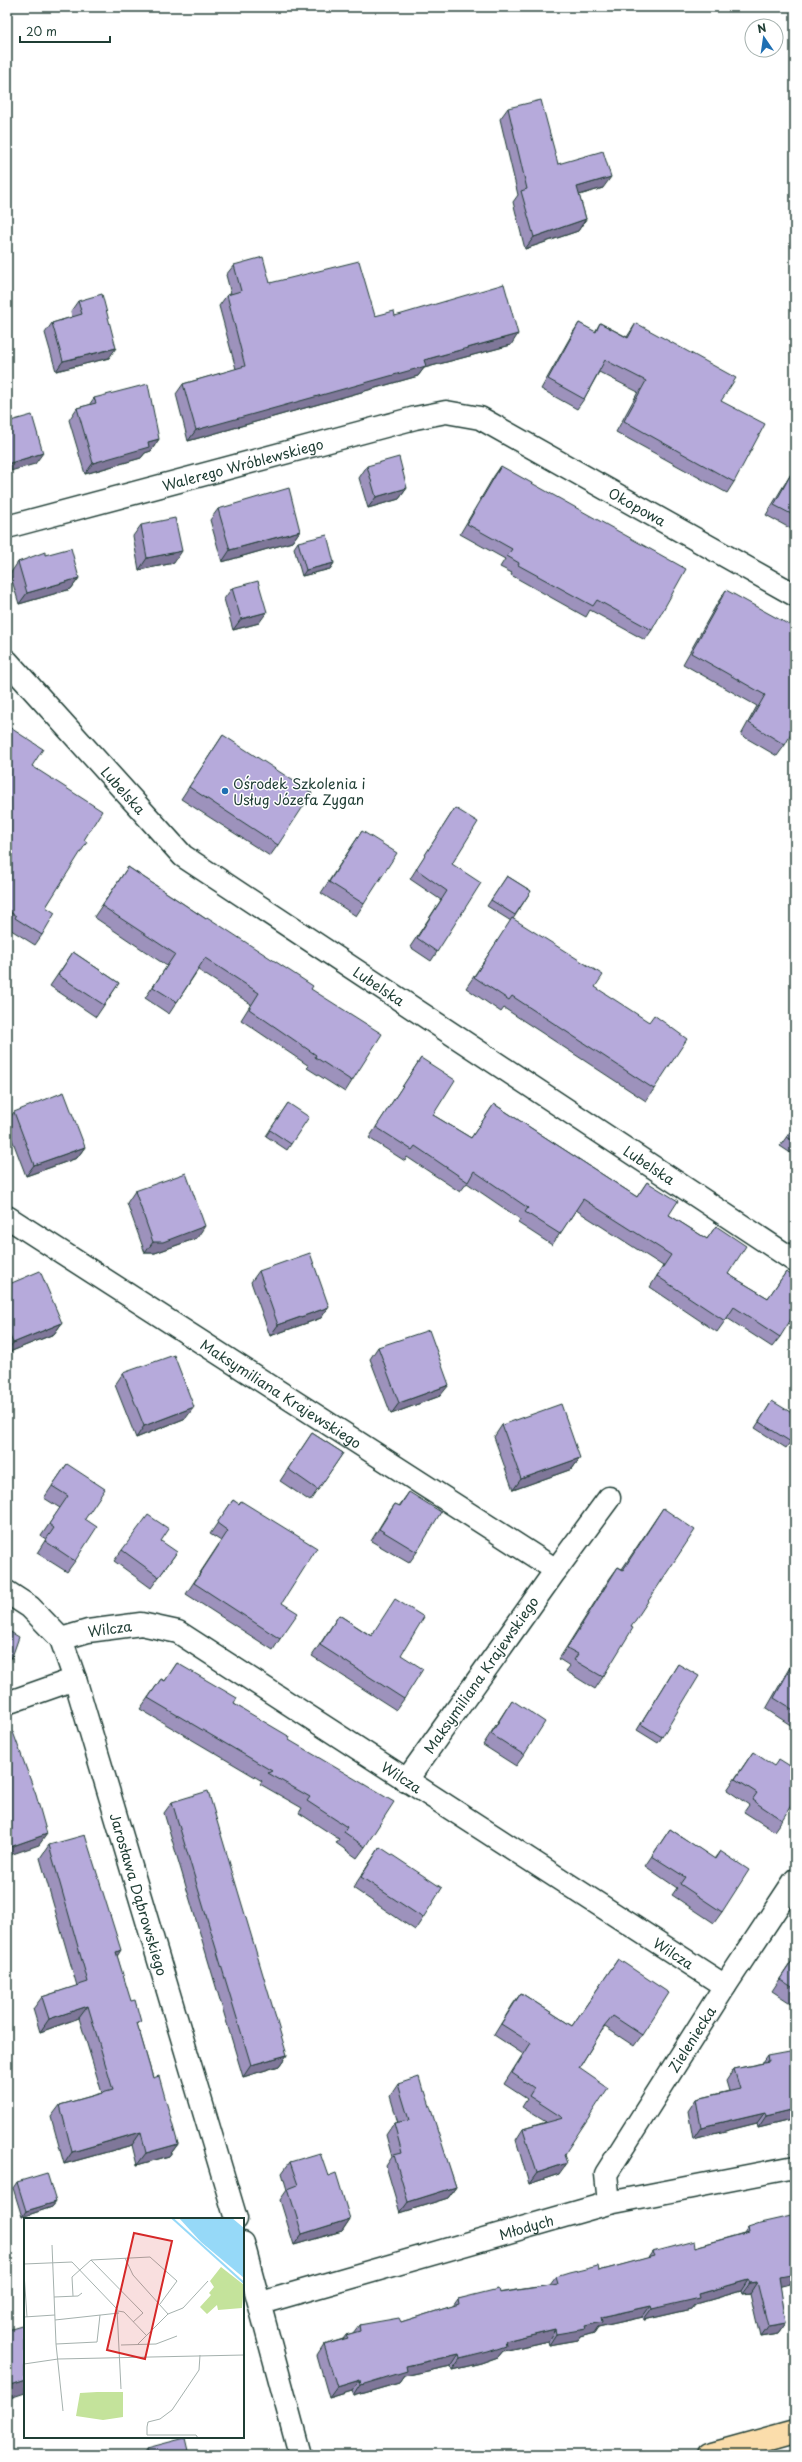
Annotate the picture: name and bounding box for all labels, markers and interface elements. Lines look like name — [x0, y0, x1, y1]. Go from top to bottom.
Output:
scale bar — [20, 18, 110, 44]
north arrow — [744, 18, 784, 58]
text: N — [755, 18, 768, 37]
text: 20 m — [26, 22, 57, 40]
street label: Walerego Wróblewskiego — [160, 432, 326, 496]
street label: Okopowa — [605, 482, 670, 531]
street label: Lubelska — [96, 762, 151, 819]
place label: Ośrodek Szkolenia i Usług Józefa Zygan — [233, 773, 366, 810]
marker: Ośrodek Szkolenia i Usług Józefa Zygan — [220, 786, 230, 796]
street label: Lubelska — [349, 961, 409, 1011]
street label: Lubelska — [619, 1140, 680, 1190]
street label: Maksymiliana Krajewskiego — [196, 1334, 366, 1453]
street label: Maksymiliana Krajewskiego — [419, 1592, 543, 1758]
street label: Wilcza — [86, 1615, 133, 1641]
street label: Wilcza — [377, 1756, 426, 1798]
street label: Jarosława Dąbrowskiego — [105, 1810, 173, 1978]
street label: Wilcza — [649, 1932, 698, 1974]
street label: Zieleniecka — [663, 2001, 721, 2076]
street label: Młodych — [496, 2209, 556, 2245]
inset map — [24, 2218, 244, 2438]

